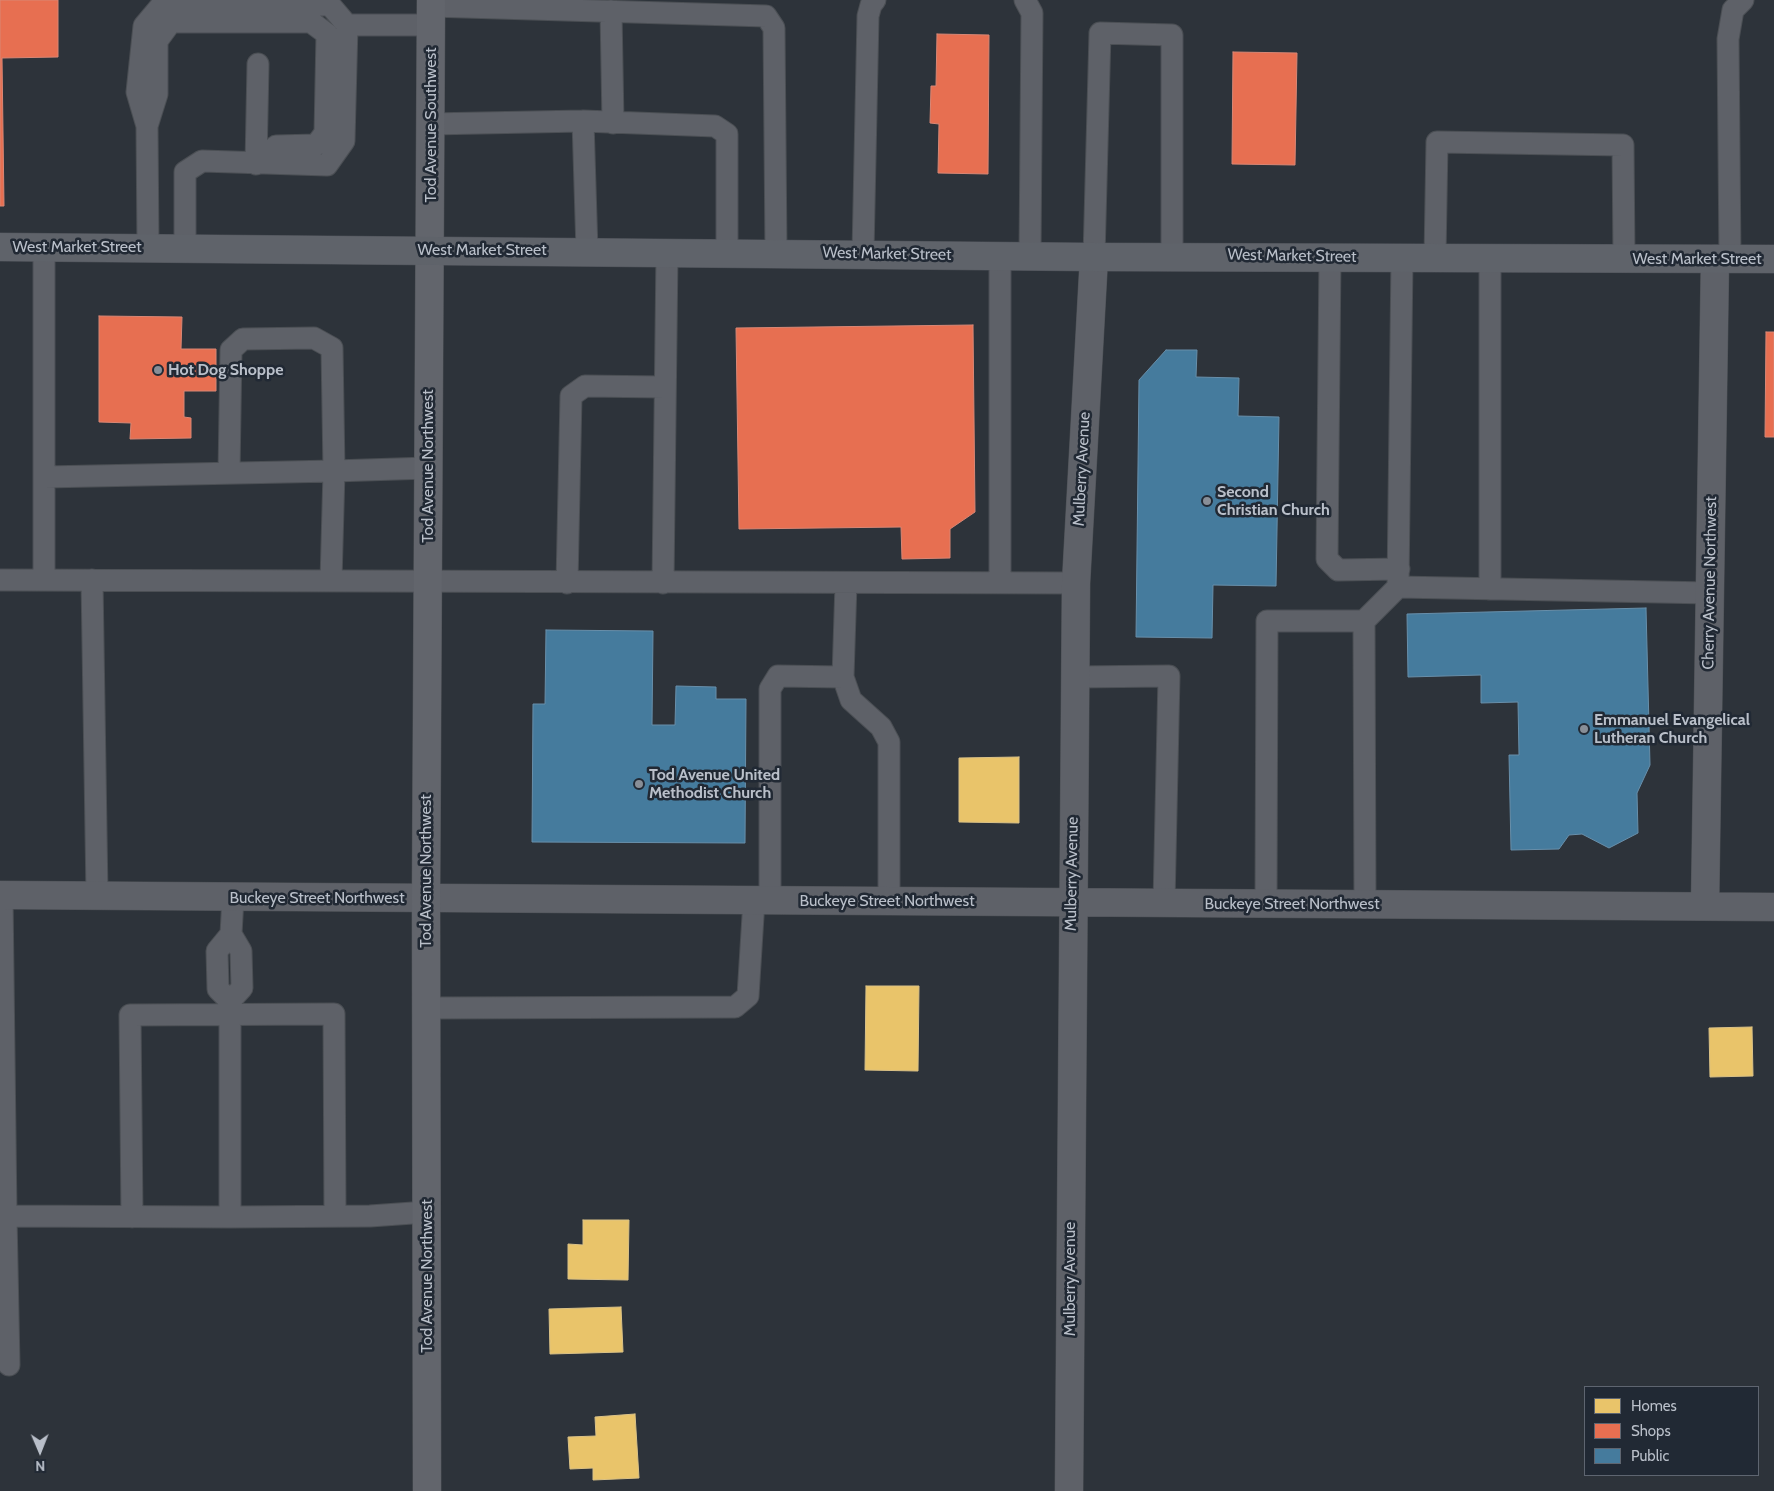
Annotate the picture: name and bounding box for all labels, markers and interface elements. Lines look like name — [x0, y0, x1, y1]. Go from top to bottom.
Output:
street label: Tod Avenue Southwest — [421, 47, 441, 203]
street label: West Market Street — [12, 237, 142, 257]
street label: West Market Street — [417, 240, 547, 260]
street label: West Market Street — [822, 243, 952, 265]
street label: West Market Street — [1227, 245, 1357, 267]
street label: West Market Street — [1632, 249, 1762, 269]
place label: Hot Dog Shoppe — [168, 360, 283, 380]
marker: Hot Dog Shoppe — [152, 364, 164, 376]
street label: Tod Avenue Northwest — [418, 389, 438, 543]
street label: Mulberry Avenue — [1069, 411, 1095, 527]
place label: Second Christian Church — [1217, 482, 1330, 520]
marker: Second Christian Church — [1201, 495, 1213, 507]
street label: Cherry Avenue Northwest — [1699, 496, 1721, 670]
place label: Emmanuel Evangelical Lutheran Church — [1594, 710, 1750, 748]
marker: Emmanuel Evangelical Lutheran Church — [1578, 723, 1590, 735]
place label: Tod Avenue United Methodist Church — [649, 765, 780, 803]
marker: Tod Avenue United Methodist Church — [633, 778, 645, 790]
street label: Tod Avenue Northwest — [416, 794, 436, 948]
street label: Mulberry Avenue — [1061, 817, 1083, 931]
street label: Buckeye Street Northwest — [229, 888, 405, 908]
street label: Buckeye Street Northwest — [799, 891, 975, 911]
street label: Buckeye Street Northwest — [1204, 894, 1380, 914]
street label: Tod Avenue Northwest — [417, 1199, 437, 1353]
street label: Mulberry Avenue — [1060, 1222, 1080, 1336]
legend — [1584, 1386, 1759, 1476]
text: Homes — [1631, 1397, 1677, 1415]
text: Shops — [1631, 1422, 1671, 1440]
north arrow — [15, 1426, 65, 1476]
text: Public — [1631, 1447, 1669, 1465]
text: N — [35, 1457, 45, 1475]

